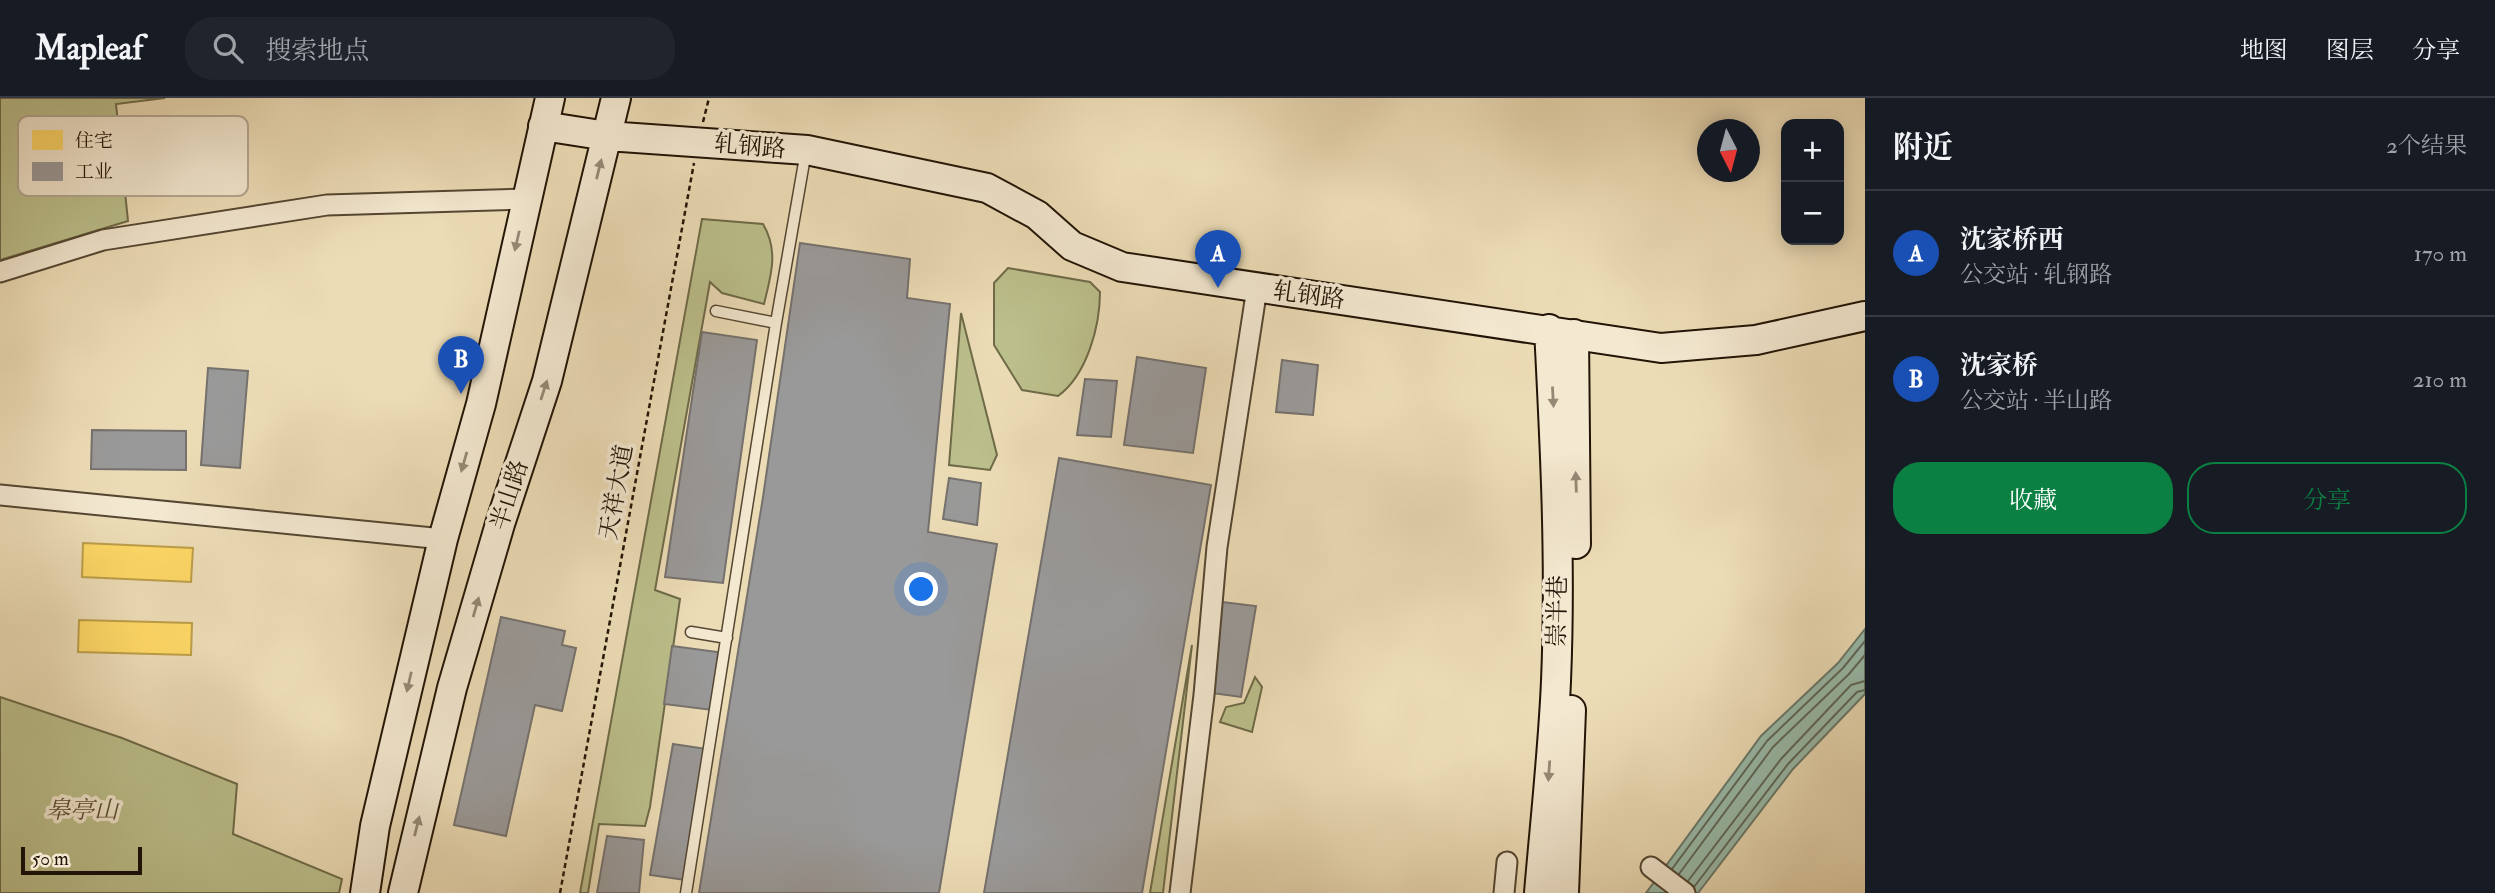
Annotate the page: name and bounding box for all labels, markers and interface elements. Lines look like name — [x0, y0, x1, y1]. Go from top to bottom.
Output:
search box — [185, 17, 675, 80]
text: Mapleaf — [35, 28, 143, 69]
icon: search — [209, 29, 247, 67]
text: 搜索地点 — [265, 35, 369, 67]
text: 地图 — [2240, 35, 2288, 66]
text: 图层 — [2326, 35, 2374, 66]
text: 分享 — [2412, 35, 2460, 66]
legend — [18, 116, 248, 196]
north arrow — [1697, 119, 1760, 182]
map controls — [1781, 119, 1844, 245]
button: + — [1781, 119, 1844, 182]
street label: 轧钢路 — [713, 128, 787, 165]
text: 住宅 — [75, 129, 113, 153]
text: 附近 — [1893, 129, 1953, 166]
text: 2个结果 — [2386, 131, 2467, 160]
one-way arrow — [594, 158, 605, 180]
text: 工业 — [75, 160, 113, 184]
button: − — [1781, 182, 1844, 245]
text: 沈家桥西 — [1960, 224, 2064, 256]
one-way arrow — [512, 230, 523, 252]
pin: A — [1195, 230, 1241, 288]
text: A — [1909, 239, 1923, 268]
text: 170 m — [2414, 239, 2467, 268]
text: 公交站 · 轧钢路 — [1960, 260, 2112, 289]
street label: 轧钢路 — [1271, 275, 1347, 316]
pin: B — [438, 336, 484, 394]
text: 沈家桥 — [1960, 350, 2038, 382]
text: B — [1908, 365, 1924, 394]
text: 210 m — [2413, 365, 2467, 394]
one-way arrow — [540, 379, 550, 400]
one-way arrow — [1547, 386, 1558, 408]
text: 公交站 · 半山路 — [1960, 386, 2112, 415]
street label: 天祥大道 — [593, 442, 640, 542]
one-way arrow — [459, 452, 469, 473]
street label: 半山路 — [484, 456, 535, 534]
button: 收藏 — [1893, 462, 2173, 534]
button: 分享 — [2187, 462, 2467, 534]
one-way arrow — [1571, 471, 1582, 493]
your location — [904, 572, 938, 606]
street label: 崇半巷 — [1541, 575, 1574, 647]
one-way arrow — [471, 596, 481, 617]
one-way arrow — [403, 672, 414, 694]
one-way arrow — [1543, 760, 1554, 782]
park label: 皋亭山 — [46, 795, 120, 826]
one-way arrow — [412, 815, 423, 837]
scale bar — [21, 844, 142, 876]
text: 50 m — [32, 847, 69, 871]

